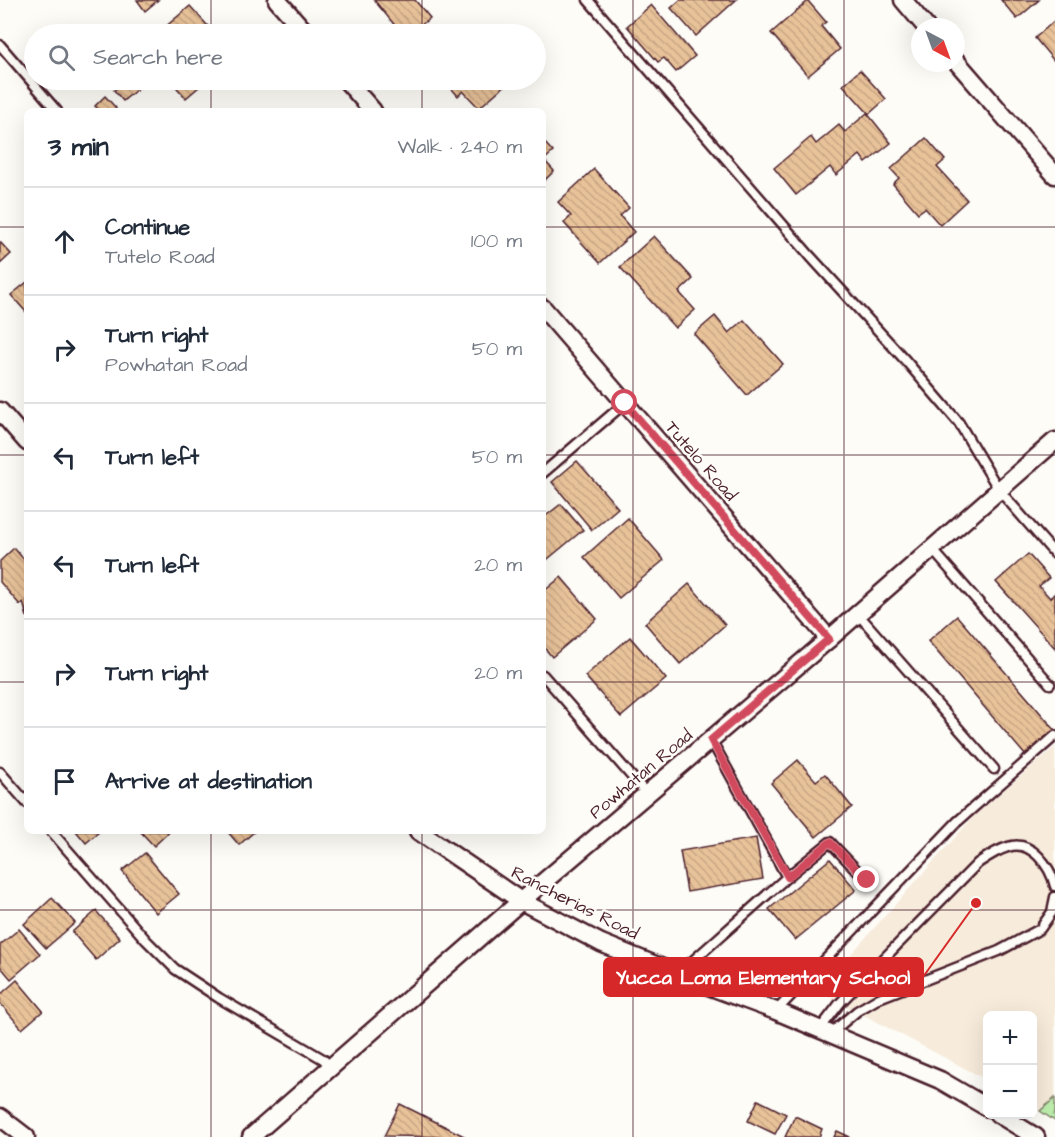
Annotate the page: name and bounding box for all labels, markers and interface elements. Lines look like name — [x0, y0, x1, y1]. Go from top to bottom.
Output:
north arrow — [911, 18, 965, 72]
search box — [24, 24, 546, 90]
icon: search — [45, 41, 78, 74]
text: Search here — [93, 42, 223, 73]
text: 3 min — [48, 129, 109, 165]
text: Walk · 240 m — [398, 133, 522, 161]
text: Continue — [105, 212, 190, 243]
icon: ahead — [48, 225, 81, 258]
text: 100 m — [471, 227, 522, 255]
text: Tutelo Road — [105, 243, 215, 271]
text: Turn right — [105, 320, 208, 351]
icon: right — [48, 333, 81, 366]
text: 50 m — [472, 335, 522, 363]
text: Powhatan Road — [105, 351, 247, 379]
route start — [611, 389, 637, 415]
street label: Tutelo Road — [659, 415, 743, 507]
icon: left — [48, 441, 81, 474]
text: Turn left — [105, 442, 199, 473]
text: 50 m — [472, 443, 522, 471]
icon: left — [48, 549, 81, 582]
text: Turn left — [105, 550, 199, 581]
text: 20 m — [474, 551, 522, 579]
icon: right — [48, 657, 81, 690]
text: Turn right — [105, 658, 208, 689]
text: 20 m — [474, 659, 522, 687]
street label: Powhatan Road — [584, 723, 698, 825]
icon: arrive — [48, 765, 81, 798]
text: Arrive at destination — [105, 766, 312, 797]
street label: Rancherias Road — [507, 860, 643, 946]
route end — [853, 866, 879, 892]
callout: Yucca Loma Elementary School — [604, 958, 923, 996]
text: Yucca Loma Elementary School — [616, 964, 910, 993]
map controls — [983, 1011, 1037, 1119]
button: + — [983, 1011, 1037, 1065]
button: − — [983, 1065, 1037, 1119]

